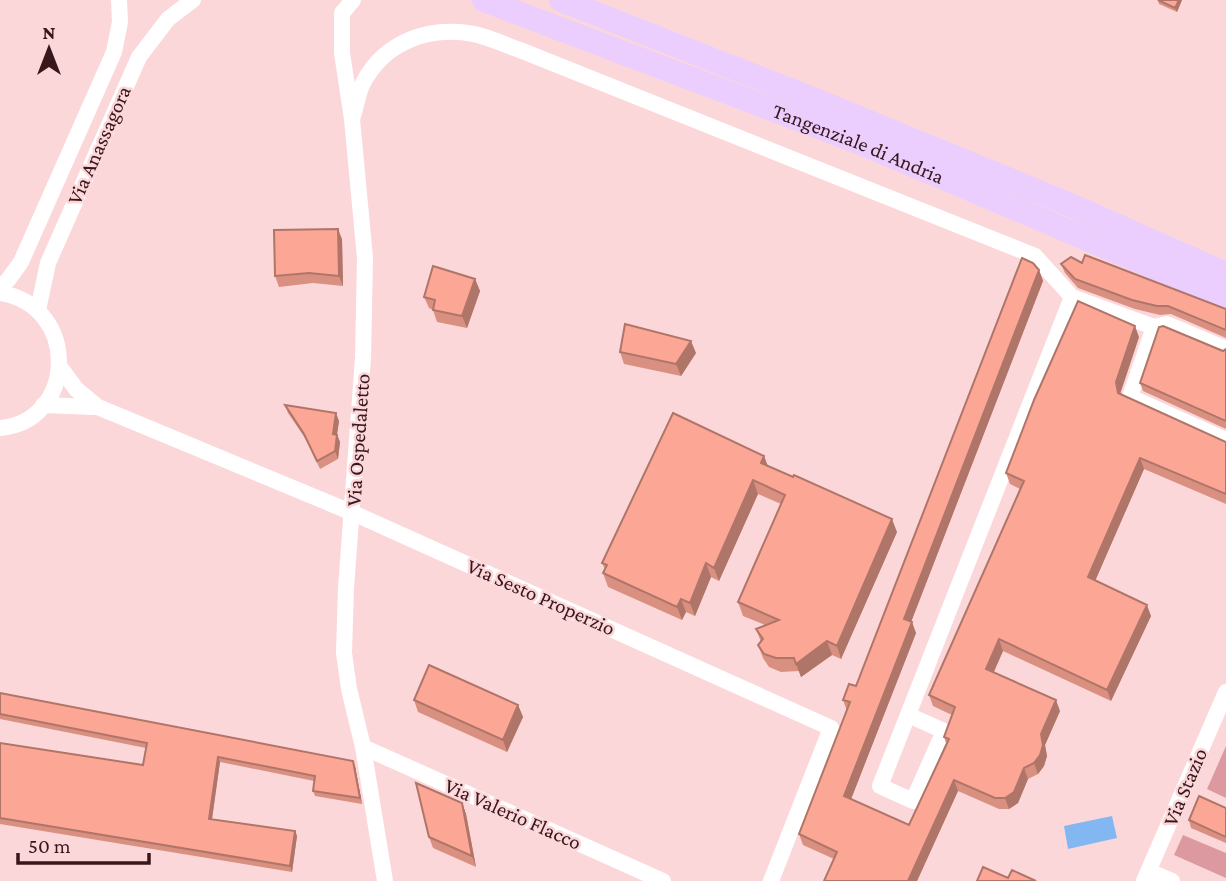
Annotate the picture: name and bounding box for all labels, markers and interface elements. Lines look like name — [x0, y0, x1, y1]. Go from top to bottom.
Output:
north arrow — [14, 14, 84, 84]
text: N — [43, 22, 56, 43]
street label: Via Anassagora — [62, 82, 136, 208]
street label: Tangenziale di Andria — [769, 99, 948, 189]
street label: Via Ospedaletto — [341, 373, 375, 507]
street label: Via Sesto Properzio — [463, 554, 619, 640]
street label: Via Stazio — [1158, 745, 1212, 829]
street label: Via Valerio Flacco — [441, 773, 585, 855]
scale bar — [18, 822, 149, 866]
text: 50 m — [28, 834, 71, 858]

